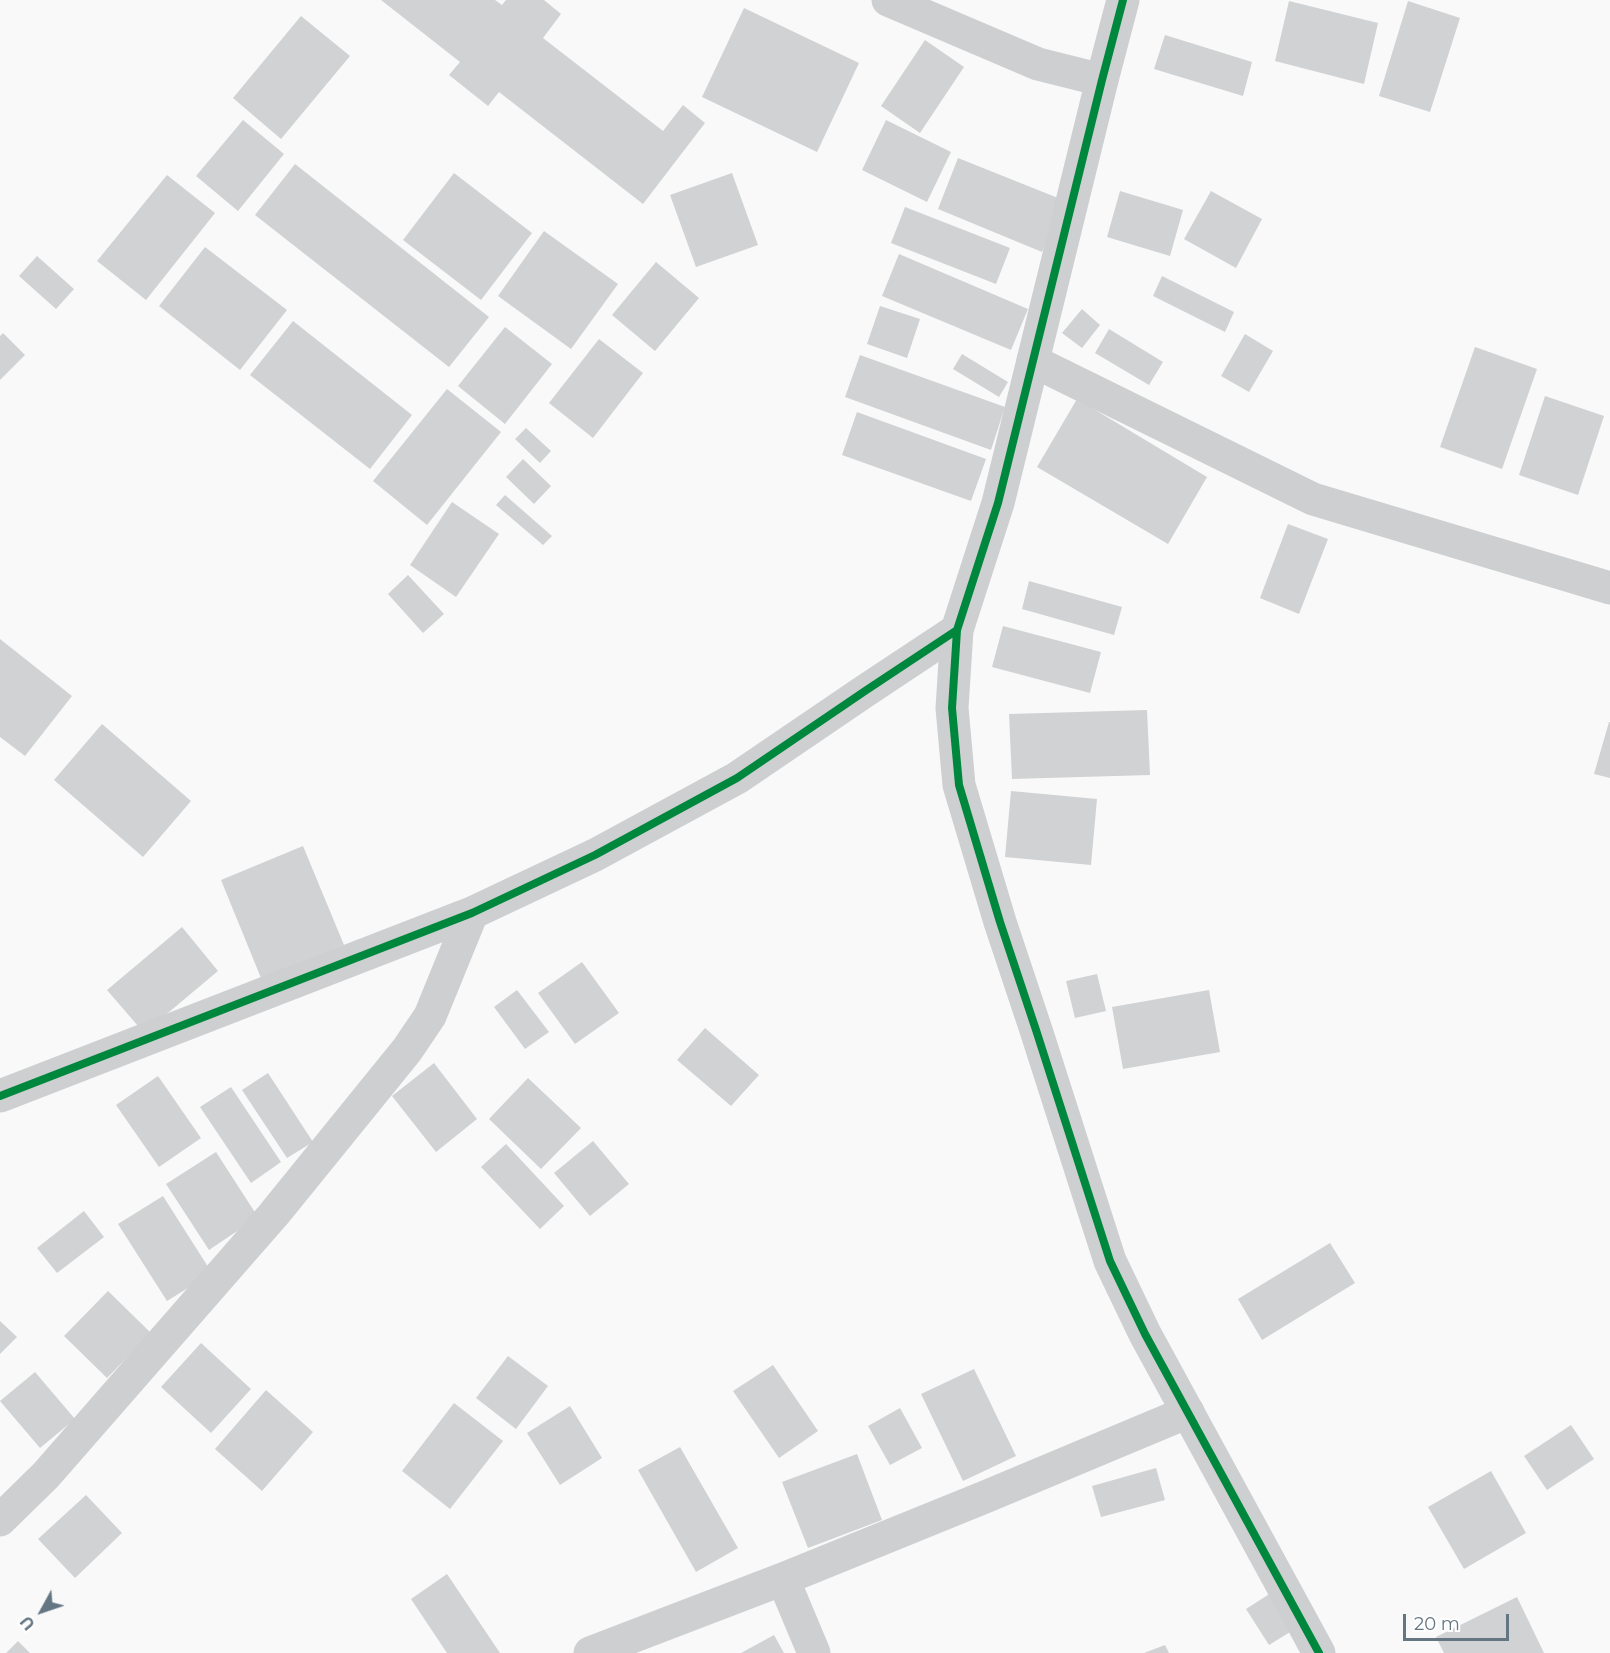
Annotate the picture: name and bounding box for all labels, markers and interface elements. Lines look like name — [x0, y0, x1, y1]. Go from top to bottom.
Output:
north arrow — [12, 1581, 72, 1641]
scale bar — [1406, 1602, 1512, 1640]
text: U — [17, 1612, 39, 1634]
text: 20 m — [1414, 1613, 1460, 1635]

